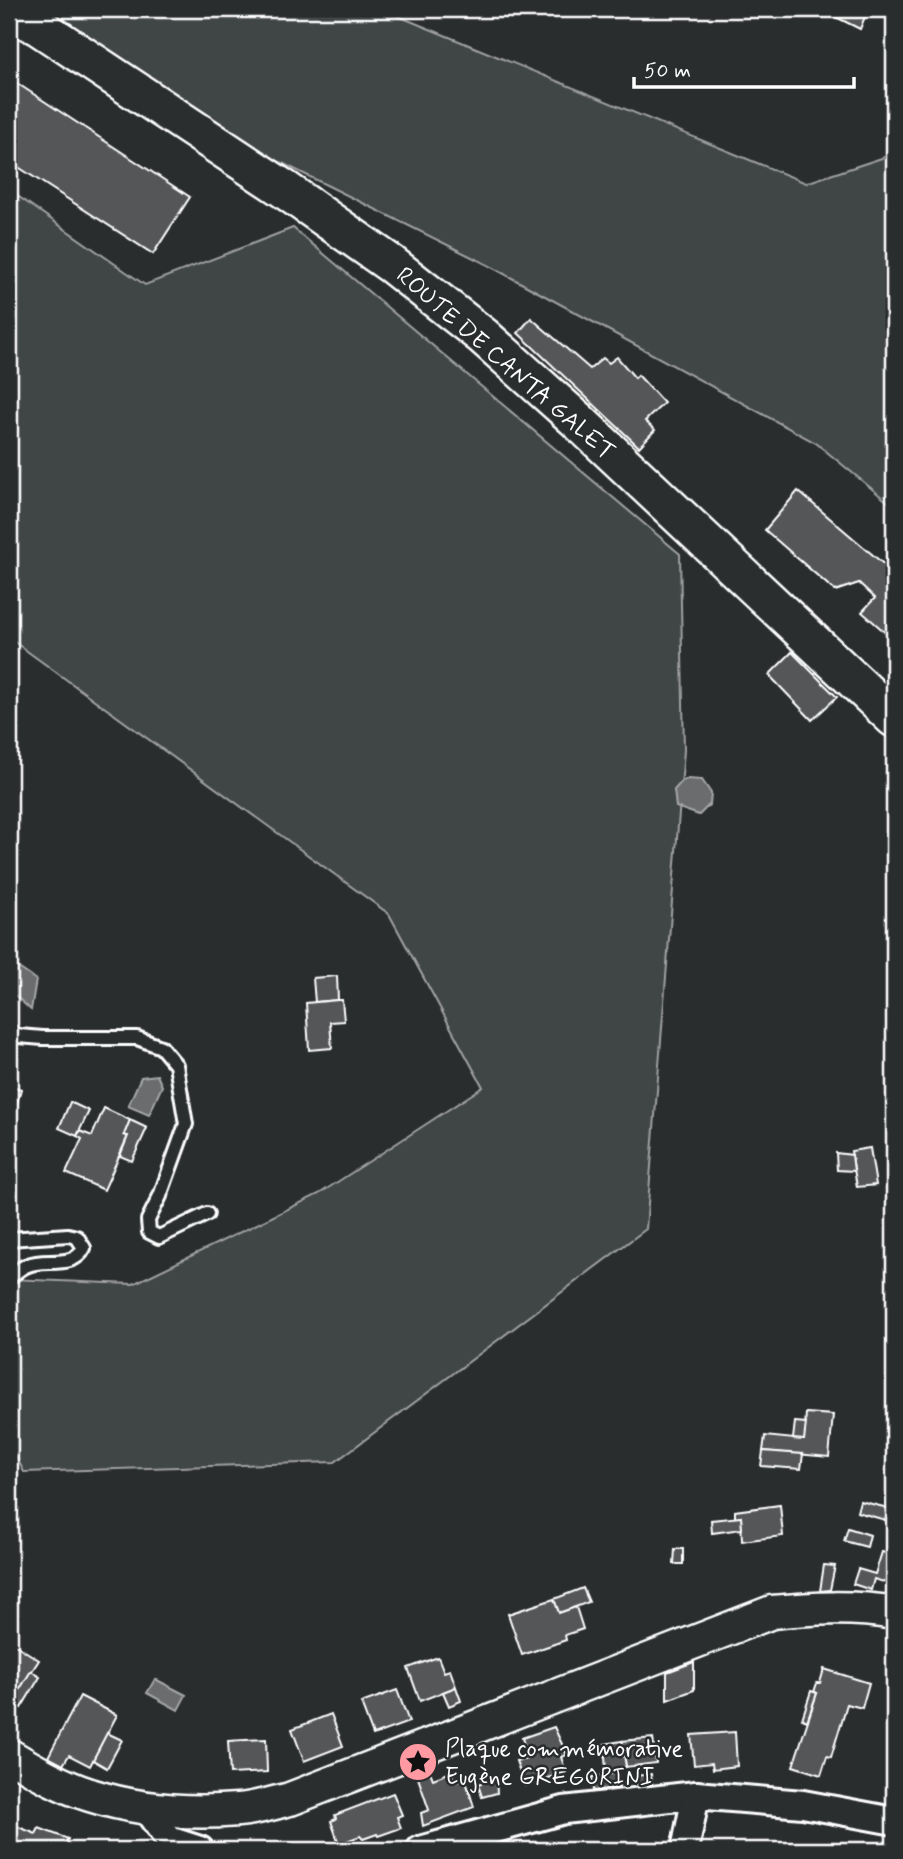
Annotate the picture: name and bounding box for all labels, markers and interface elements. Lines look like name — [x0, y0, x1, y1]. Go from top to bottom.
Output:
scale bar — [634, 46, 854, 90]
text: 50 m — [644, 57, 691, 85]
street label: ROUTE DE CANTA GALET — [389, 261, 621, 468]
place label: Plaque commémorative Eugène GREGORINI — [445, 1734, 683, 1793]
place icon: Plaque commémorative Eugène GREGORINI — [397, 1741, 439, 1783]

